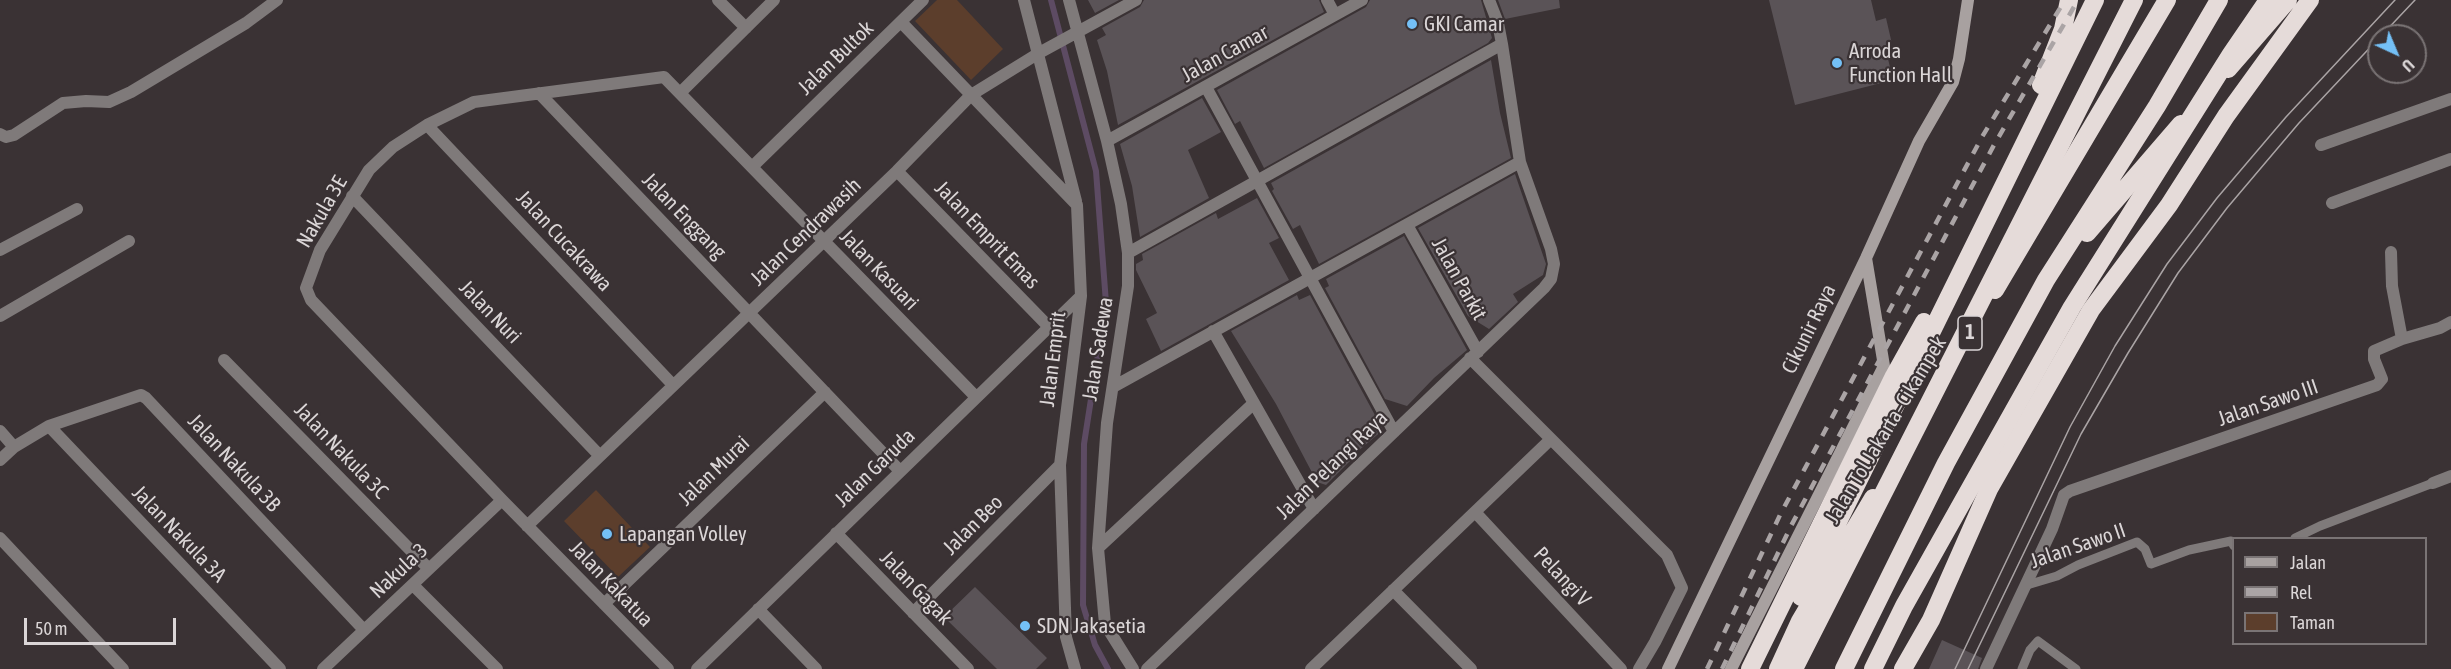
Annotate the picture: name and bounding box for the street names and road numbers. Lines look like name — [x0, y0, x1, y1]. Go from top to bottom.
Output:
street label: Jalan Bultok — [793, 16, 879, 100]
street label: Jalan Camar — [1177, 20, 1273, 88]
street label: Jalan Enggang — [637, 168, 731, 264]
street label: Nakula 3E — [291, 172, 353, 252]
street label: Jalan Cendrawasih — [745, 173, 867, 291]
street label: Jalan Emprit Emas — [929, 176, 1045, 294]
street label: Jalan Cucakrawa — [511, 185, 617, 297]
street label: Jalan Kasuari — [834, 224, 924, 316]
street label: Jalan Parkit — [1426, 233, 1492, 325]
street label: Jalan Nuri — [454, 275, 526, 349]
street label: Cikunir Raya — [1777, 280, 1841, 378]
street label: Jalan Sadewa — [1077, 295, 1119, 403]
street label: Jalan Emprit — [1035, 310, 1071, 408]
road number: 1 — [1958, 316, 1982, 350]
street label: Jalan Tol Jakarta–Cikampek — [1820, 332, 1952, 528]
street label: Jalan Sawo III — [2214, 374, 2322, 432]
street label: Jalan Nakula 3C — [289, 398, 393, 504]
street label: Jalan Pelangi Raya — [1271, 405, 1393, 525]
street label: Jalan Nakula 3B — [182, 409, 286, 517]
street label: Jalan Garuda — [830, 424, 920, 512]
street label: Jalan Murai — [673, 431, 755, 511]
street label: Jalan Nakula 3A — [127, 480, 231, 588]
street label: Jalan Beo — [938, 490, 1008, 560]
street label: Jalan Sawo II — [2027, 518, 2129, 574]
street label: Jalan Kakatua — [564, 536, 658, 632]
street label: Nakula 3 — [365, 538, 433, 604]
street label: Pelangi V — [1528, 542, 1596, 612]
street label: Jalan Gagak — [875, 546, 957, 630]

